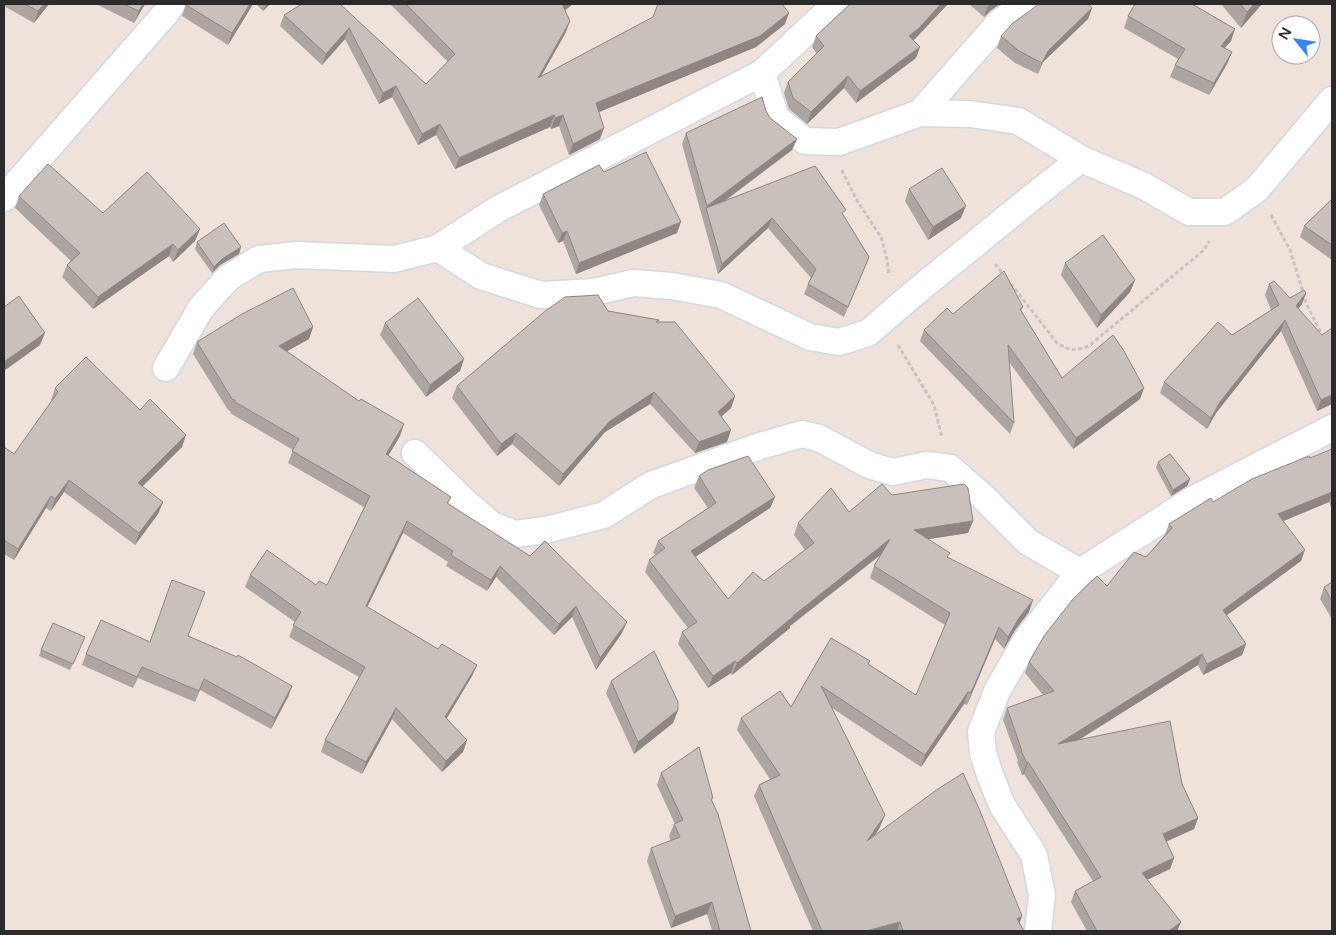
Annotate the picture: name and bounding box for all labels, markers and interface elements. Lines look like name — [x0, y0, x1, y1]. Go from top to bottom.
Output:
north arrow — [1271, 15, 1321, 65]
text: N — [1275, 25, 1295, 43]

